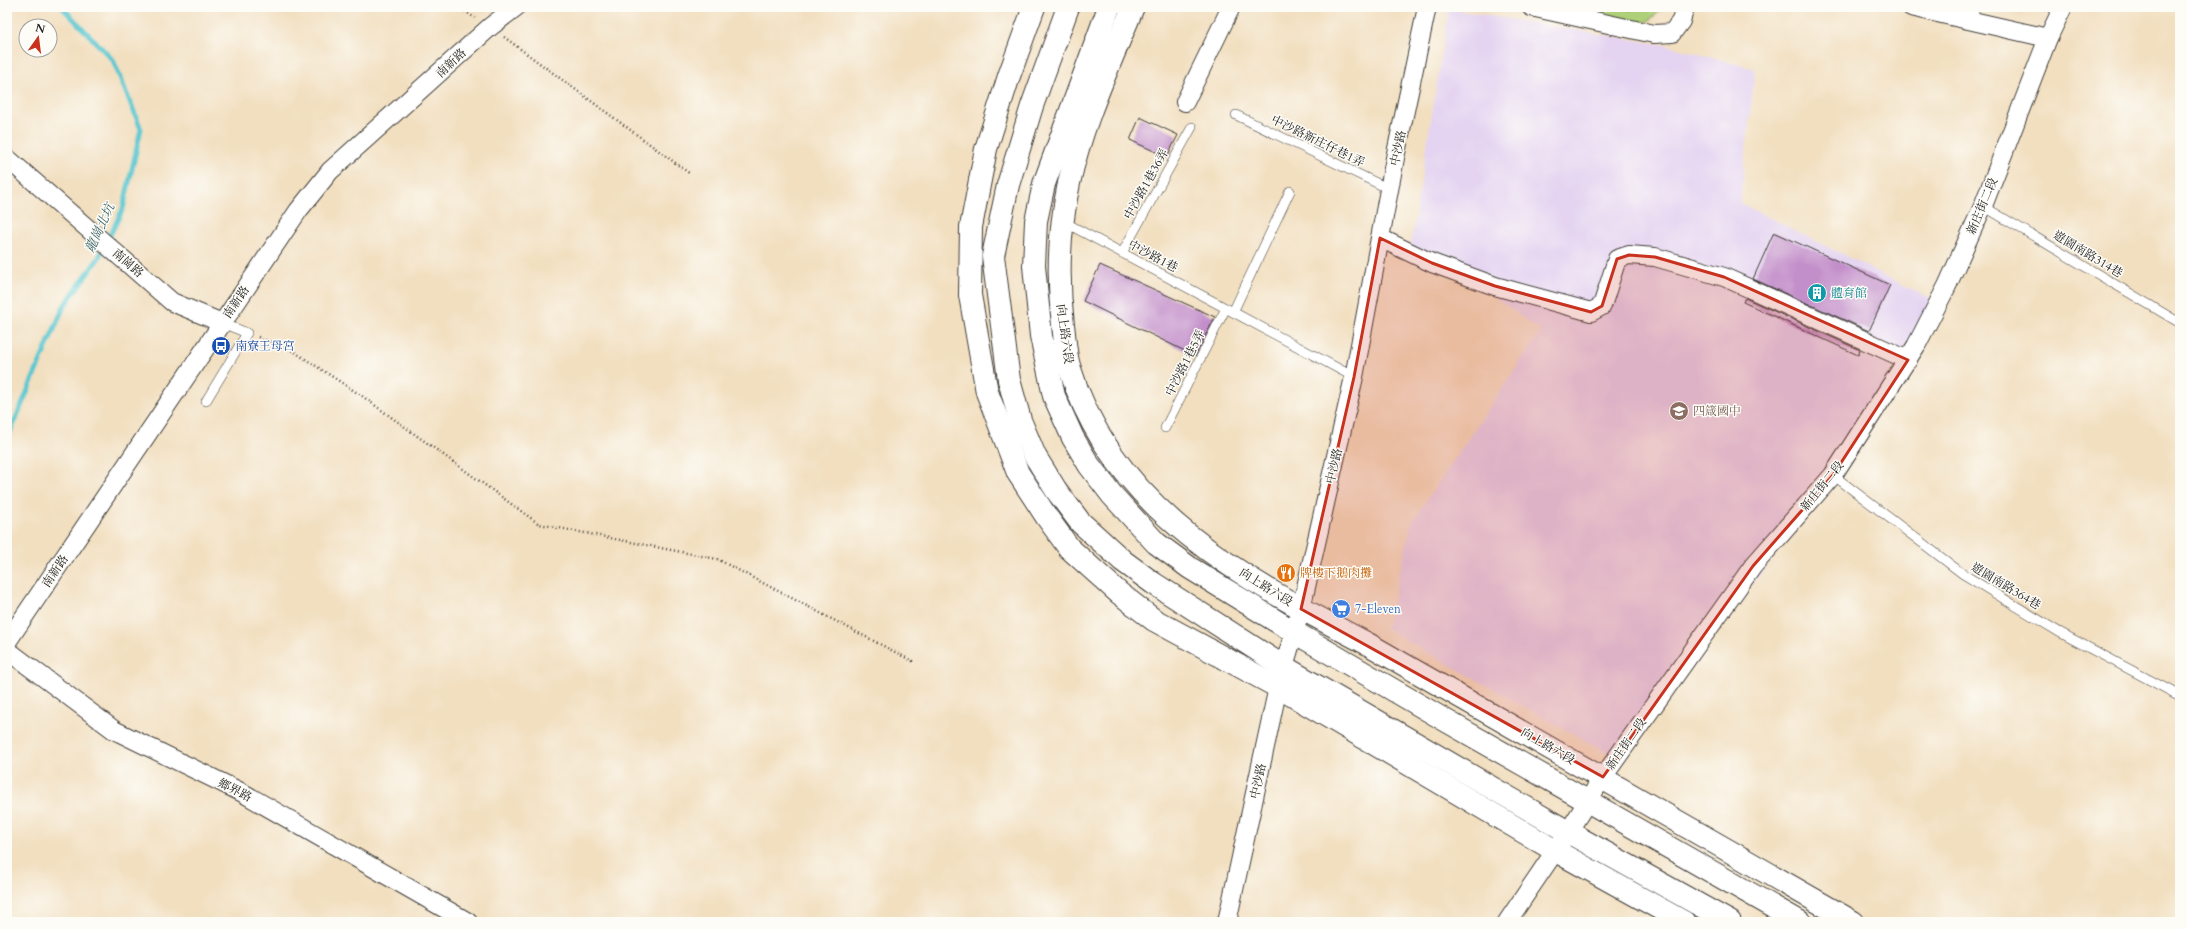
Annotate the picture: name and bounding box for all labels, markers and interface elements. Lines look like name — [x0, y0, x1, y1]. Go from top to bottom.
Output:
north arrow — [18, 18, 58, 58]
text: N — [34, 20, 47, 37]
street label: 南新路 — [432, 45, 470, 81]
street label: 中沙路新庄仔巷1弄 — [1269, 111, 1367, 171]
street label: 中沙路 — [1386, 129, 1410, 167]
street label: 中沙路1巷36弄 — [1120, 146, 1172, 222]
street label: 新庄街二段 — [1963, 175, 2001, 237]
water label: 龍崗北坑 — [81, 199, 120, 255]
street label: 遊園南路314巷 — [2050, 227, 2126, 281]
street label: 中沙路1巷 — [1125, 236, 1181, 276]
street label: 南崗路 — [109, 245, 147, 281]
building icon: 體育館 — [1806, 282, 1828, 304]
street label: 南新路 — [219, 283, 253, 321]
place label: 體育館 — [1831, 285, 1867, 301]
street label: 向上路六段 — [1053, 303, 1077, 365]
street label: 中沙路1巷5弄 — [1161, 327, 1209, 399]
bus stop icon: 南寮王母宮 — [210, 335, 232, 357]
place label: 南寮王母宮 — [235, 338, 295, 354]
school or university icon: 四箴國中 — [1668, 400, 1690, 422]
place label: 四箴國中 — [1693, 403, 1741, 419]
street label: 中沙路 — [1322, 447, 1346, 485]
street label: 新庄街二段 — [1797, 458, 1847, 514]
street label: 南新路 — [38, 552, 72, 590]
street label: 遊園南路364巷 — [1968, 559, 2044, 613]
restaurant icon: 牌樓下鵝肉攤 — [1275, 562, 1297, 584]
street label: 向上路六段 — [1236, 564, 1296, 610]
place label: 牌樓下鵝肉攤 — [1300, 565, 1372, 581]
supermarket icon: 7-Eleven — [1330, 598, 1352, 620]
place label: 7-Eleven — [1355, 601, 1401, 617]
street label: 新庄街二段 — [1602, 715, 1650, 773]
street label: 向上路六段 — [1518, 724, 1578, 768]
street label: 中沙路 — [1246, 762, 1270, 800]
street label: 鄉界路 — [215, 775, 255, 805]

